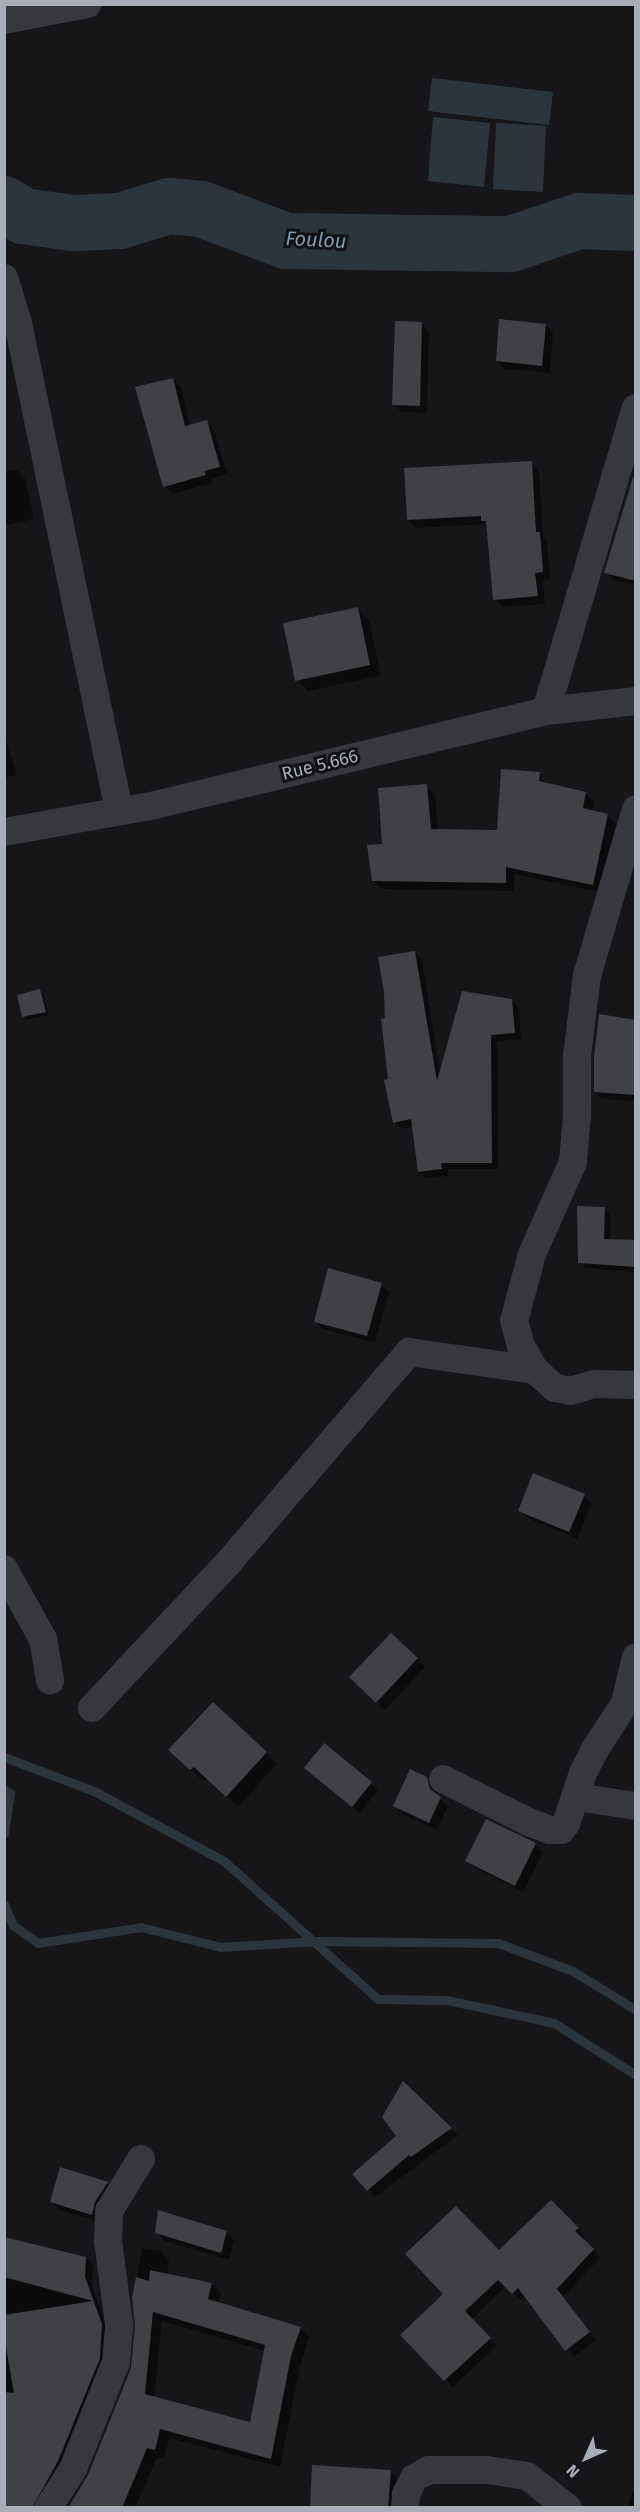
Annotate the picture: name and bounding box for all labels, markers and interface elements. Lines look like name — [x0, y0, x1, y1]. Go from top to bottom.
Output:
water label: Foulou — [285, 226, 347, 254]
street label: Rue 5.666 — [280, 745, 360, 785]
north arrow — [556, 2428, 616, 2488]
text: N — [562, 2461, 583, 2482]

